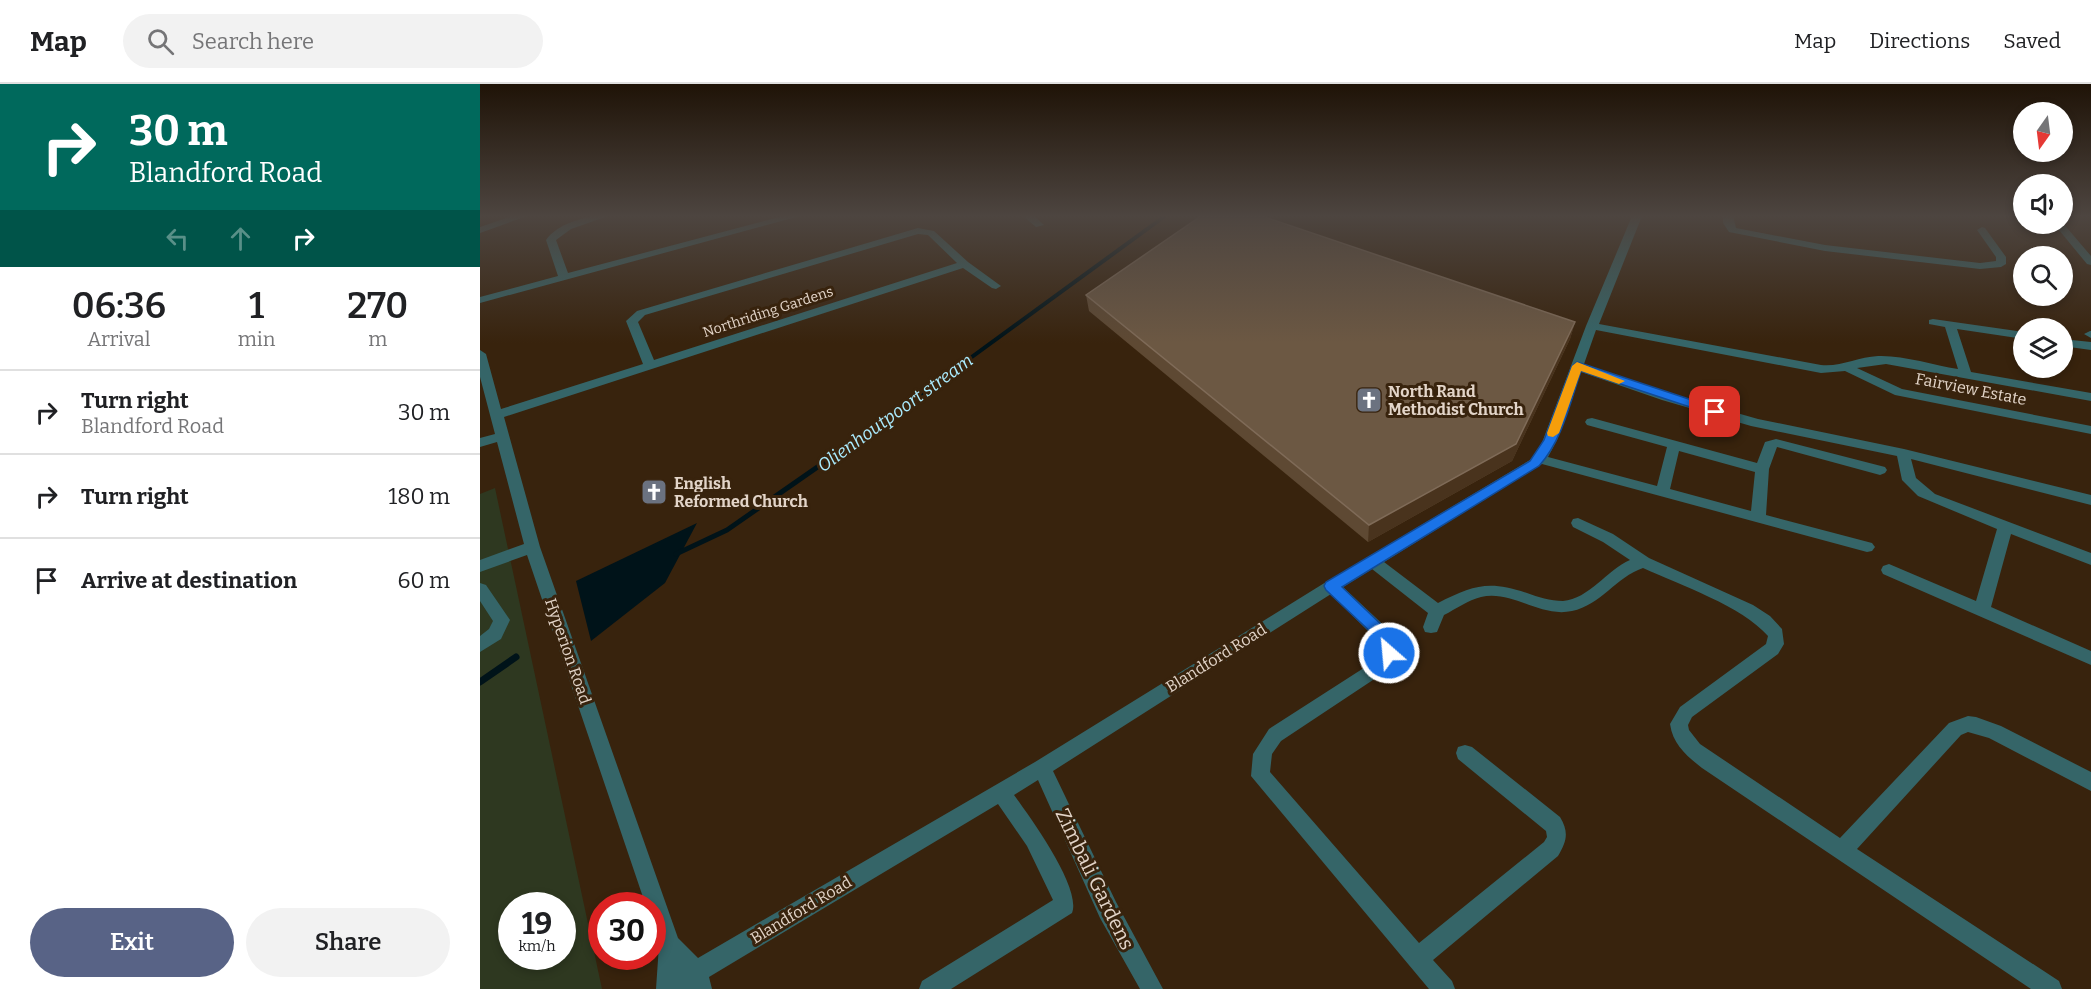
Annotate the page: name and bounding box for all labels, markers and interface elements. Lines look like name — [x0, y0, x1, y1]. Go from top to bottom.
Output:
search box — [123, 14, 543, 68]
text: Map — [30, 25, 87, 58]
icon: search — [144, 25, 177, 58]
text: Search here — [192, 28, 314, 55]
text: Map — [1794, 28, 1836, 54]
text: Directions — [1869, 28, 1970, 54]
text: Saved — [2003, 28, 2061, 54]
north arrow — [2013, 102, 2073, 162]
map controls — [2013, 102, 2073, 378]
text: 30 m — [129, 106, 228, 156]
icon: right — [30, 108, 108, 186]
text: Blandford Road — [129, 157, 322, 189]
button: sound — [2013, 174, 2073, 234]
icon: left — [161, 222, 194, 255]
icon: ahead — [224, 222, 257, 255]
icon: right — [287, 222, 320, 255]
button: search — [2013, 246, 2073, 306]
street label: Northriding Gardens — [701, 283, 835, 341]
text: 06:36 — [72, 284, 166, 328]
text: 1 — [249, 284, 264, 328]
text: 270 — [347, 284, 408, 328]
button: layers — [2013, 318, 2073, 378]
text: Arrival — [87, 327, 151, 351]
text: min — [238, 327, 275, 351]
text: m — [368, 327, 387, 351]
water label: Olienhoutpoort stream — [813, 349, 977, 477]
street label: Fairview Estate — [1914, 369, 2028, 409]
place label: North Rand Methodist Church — [1388, 382, 1524, 419]
church icon: North Rand Methodist Church — [1354, 385, 1384, 415]
pin — [1689, 386, 1740, 437]
text: Turn right — [81, 387, 189, 414]
icon: arrive — [1698, 395, 1731, 428]
icon: right — [30, 396, 63, 429]
text: 30 m — [398, 399, 450, 426]
text: Blandford Road — [81, 414, 224, 438]
place label: English Reformed Church — [674, 474, 808, 511]
church icon: English Reformed Church — [639, 477, 669, 507]
icon: right — [30, 480, 63, 513]
text: Turn right — [81, 483, 189, 510]
text: 180 m — [388, 483, 450, 510]
icon: arrive — [30, 564, 63, 597]
text: Arrive at destination — [81, 567, 297, 594]
text: 60 m — [398, 567, 450, 594]
street label: Hyperion Road — [541, 596, 595, 707]
street label: Blandford Road — [1162, 619, 1270, 696]
position arrow — [1357, 621, 1421, 685]
street label: Zimbali Gardens — [1050, 804, 1140, 954]
street label: Blandford Road — [747, 872, 855, 948]
speed limit sign: 30 — [588, 892, 666, 970]
text: 19 — [522, 906, 552, 942]
button: Exit — [30, 908, 234, 977]
button: Share — [246, 908, 450, 977]
text: km/h — [518, 937, 556, 955]

